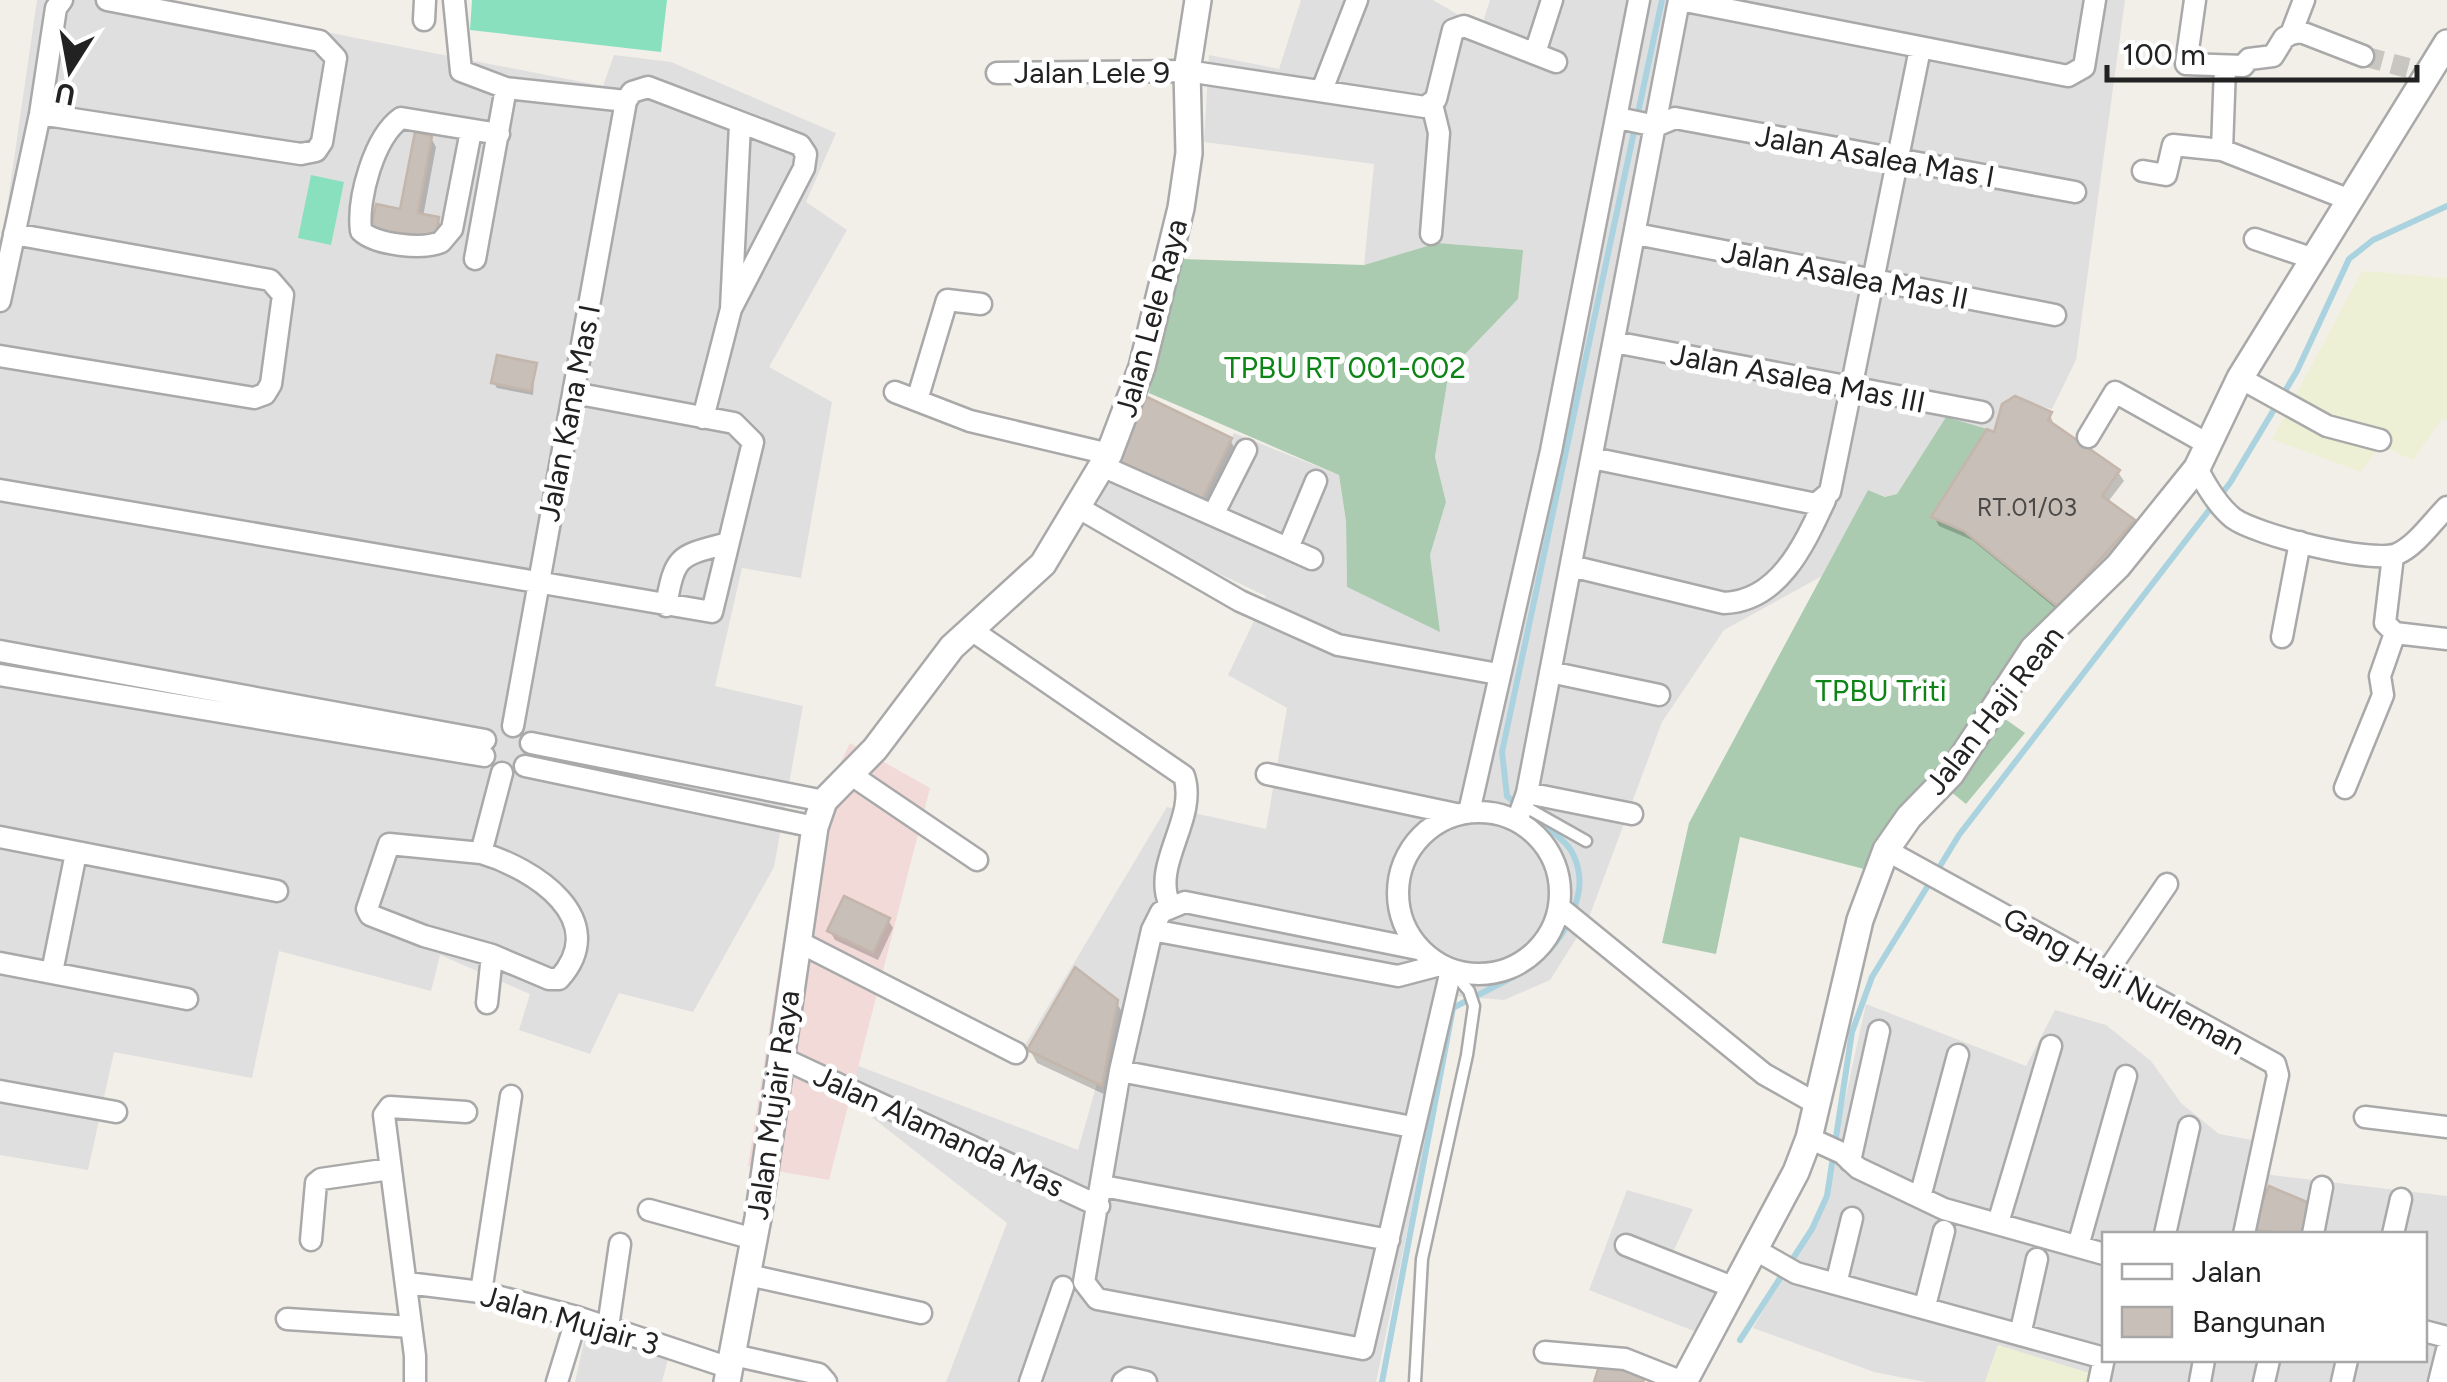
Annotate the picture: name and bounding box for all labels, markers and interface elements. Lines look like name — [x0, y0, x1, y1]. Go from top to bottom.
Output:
north arrow — [20, 20, 120, 120]
scale bar — [2107, 20, 2417, 82]
text: 100 m — [2122, 36, 2206, 73]
street label: Jalan Lele 9 — [1014, 54, 1170, 91]
text: U — [52, 76, 78, 113]
street label: Jalan Asalea Mas I — [1752, 117, 1998, 195]
street label: Jalan Lele Raya — [1107, 215, 1195, 421]
street label: Jalan Asalea Mas II — [1719, 233, 1971, 317]
street label: Jalan Kana Mas I — [530, 302, 608, 524]
street label: Jalan Asalea Mas III — [1668, 335, 1928, 421]
park label: TPBU RT 001-002 — [1224, 349, 1466, 386]
house number: RT.01/03 — [1977, 492, 2077, 522]
street label: Jalan Haji Rean — [1917, 618, 2071, 802]
park label: TPBU Triti — [1815, 672, 1947, 709]
street label: Gang Haji Nurleman — [1997, 899, 2251, 1063]
street label: Jalan Mujair Raya — [739, 988, 807, 1222]
street label: Jalan Alamanda Mas — [808, 1057, 1070, 1205]
legend — [2102, 1232, 2427, 1362]
text: Jalan — [2192, 1253, 2261, 1290]
street label: Jalan Mujair 3 — [477, 1277, 663, 1363]
text: Bangunan — [2192, 1303, 2326, 1340]

